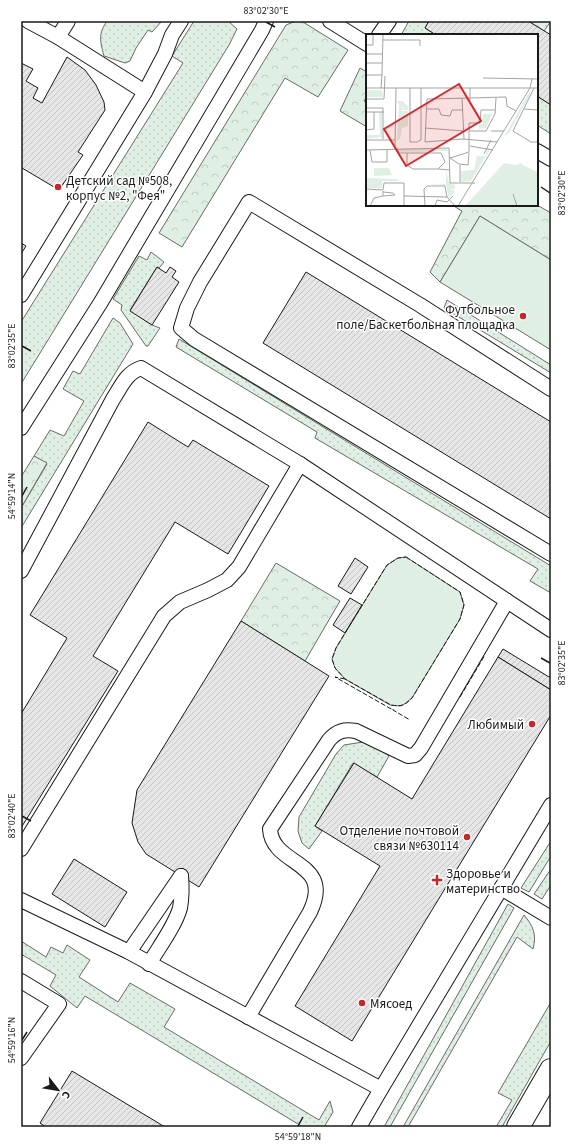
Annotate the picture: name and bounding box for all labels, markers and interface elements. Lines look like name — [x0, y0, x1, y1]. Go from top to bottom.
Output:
text: 83°02'30"E — [243, 4, 289, 18]
inset map — [366, 34, 538, 206]
text: 83°02'30"E — [555, 170, 569, 216]
place label: Детский сад №508, корпус №2, "Фея" — [66, 172, 172, 205]
marker: Детский сад №508, корпус №2, "Фея" — [53, 182, 63, 192]
place label: Футбольное поле/Баскетбольная площадка — [336, 301, 515, 334]
marker: Футбольное поле/Баскетбольная площадка — [518, 311, 528, 321]
text: 83°02'35"E — [5, 323, 19, 369]
text: 54°59'14"N — [5, 473, 19, 519]
text: 83°02'35"E — [555, 640, 569, 686]
place label: Любимый — [467, 716, 524, 734]
marker: Любимый — [527, 719, 537, 729]
text: 83°02'40"E — [5, 793, 19, 839]
place label: Отделение почтовой связи №630114 — [340, 822, 460, 855]
marker: Отделение почтовой связи №630114 — [462, 832, 472, 842]
place label: Здоровье и материнство — [446, 865, 520, 898]
marker: Здоровье и материнство — [431, 874, 443, 886]
place label: Мясоед — [370, 995, 412, 1013]
marker: Мясоед — [357, 998, 367, 1008]
text: 54°59'16"N — [5, 1017, 19, 1063]
north arrow — [38, 1070, 78, 1110]
text: С — [58, 1088, 74, 1102]
text: 54°59'18"N — [275, 1130, 321, 1144]

